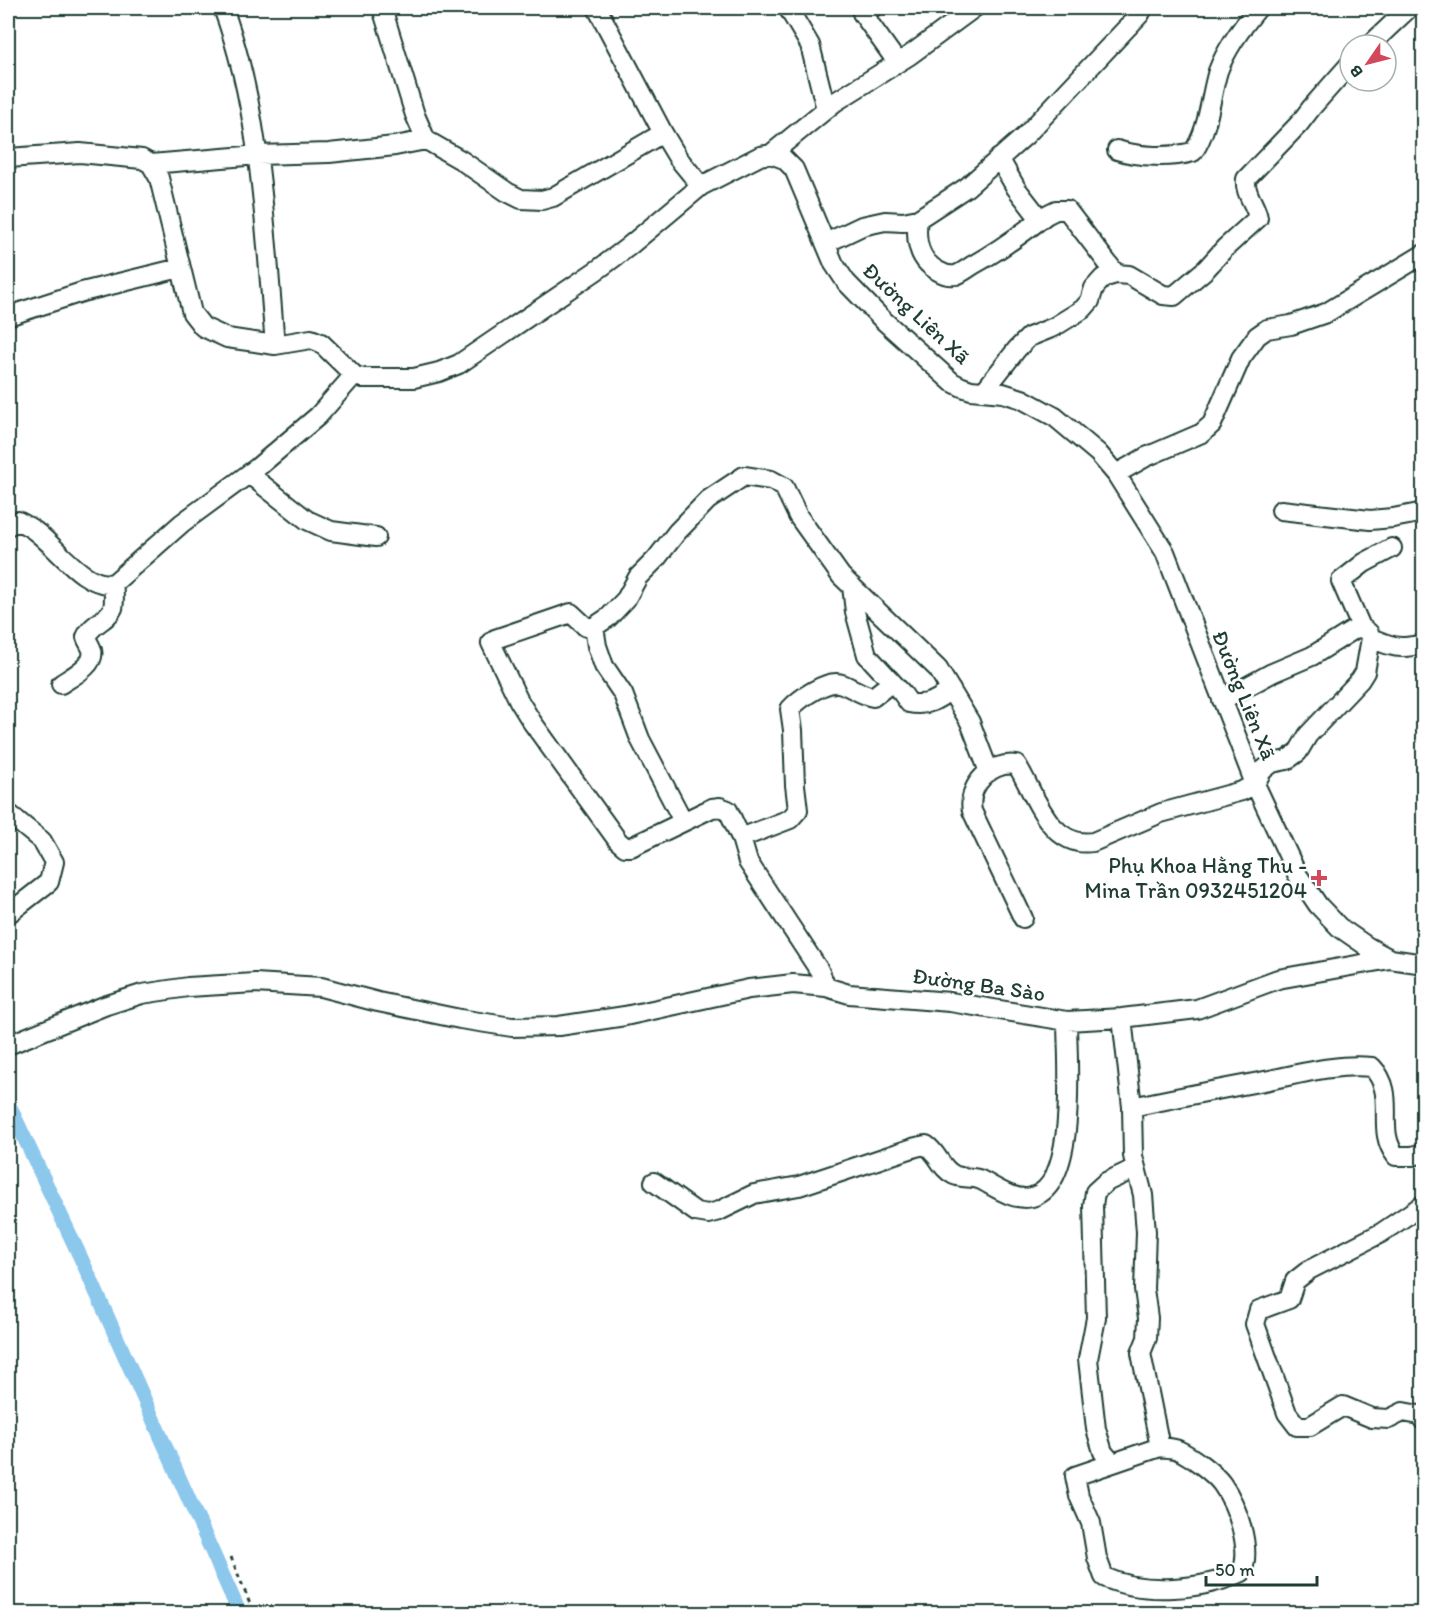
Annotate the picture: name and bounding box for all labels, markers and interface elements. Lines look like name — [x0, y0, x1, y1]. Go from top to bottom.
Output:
north arrow — [1338, 33, 1398, 93]
text: B — [1345, 61, 1367, 81]
street label: Đường Liên Xã — [857, 257, 976, 370]
street label: Đường Liên Xã — [1206, 626, 1283, 764]
place label: Phụ Khoa Hằng Thu - Mina Trần 0932451204 — [1084, 852, 1307, 904]
marker: Phụ Khoa Hằng Thu - Mina Trần 0932451204 — [1312, 871, 1326, 885]
street label: Đường Ba Sào — [911, 962, 1047, 1007]
scale bar — [1206, 1549, 1317, 1587]
text: 50 m — [1215, 1559, 1255, 1581]

